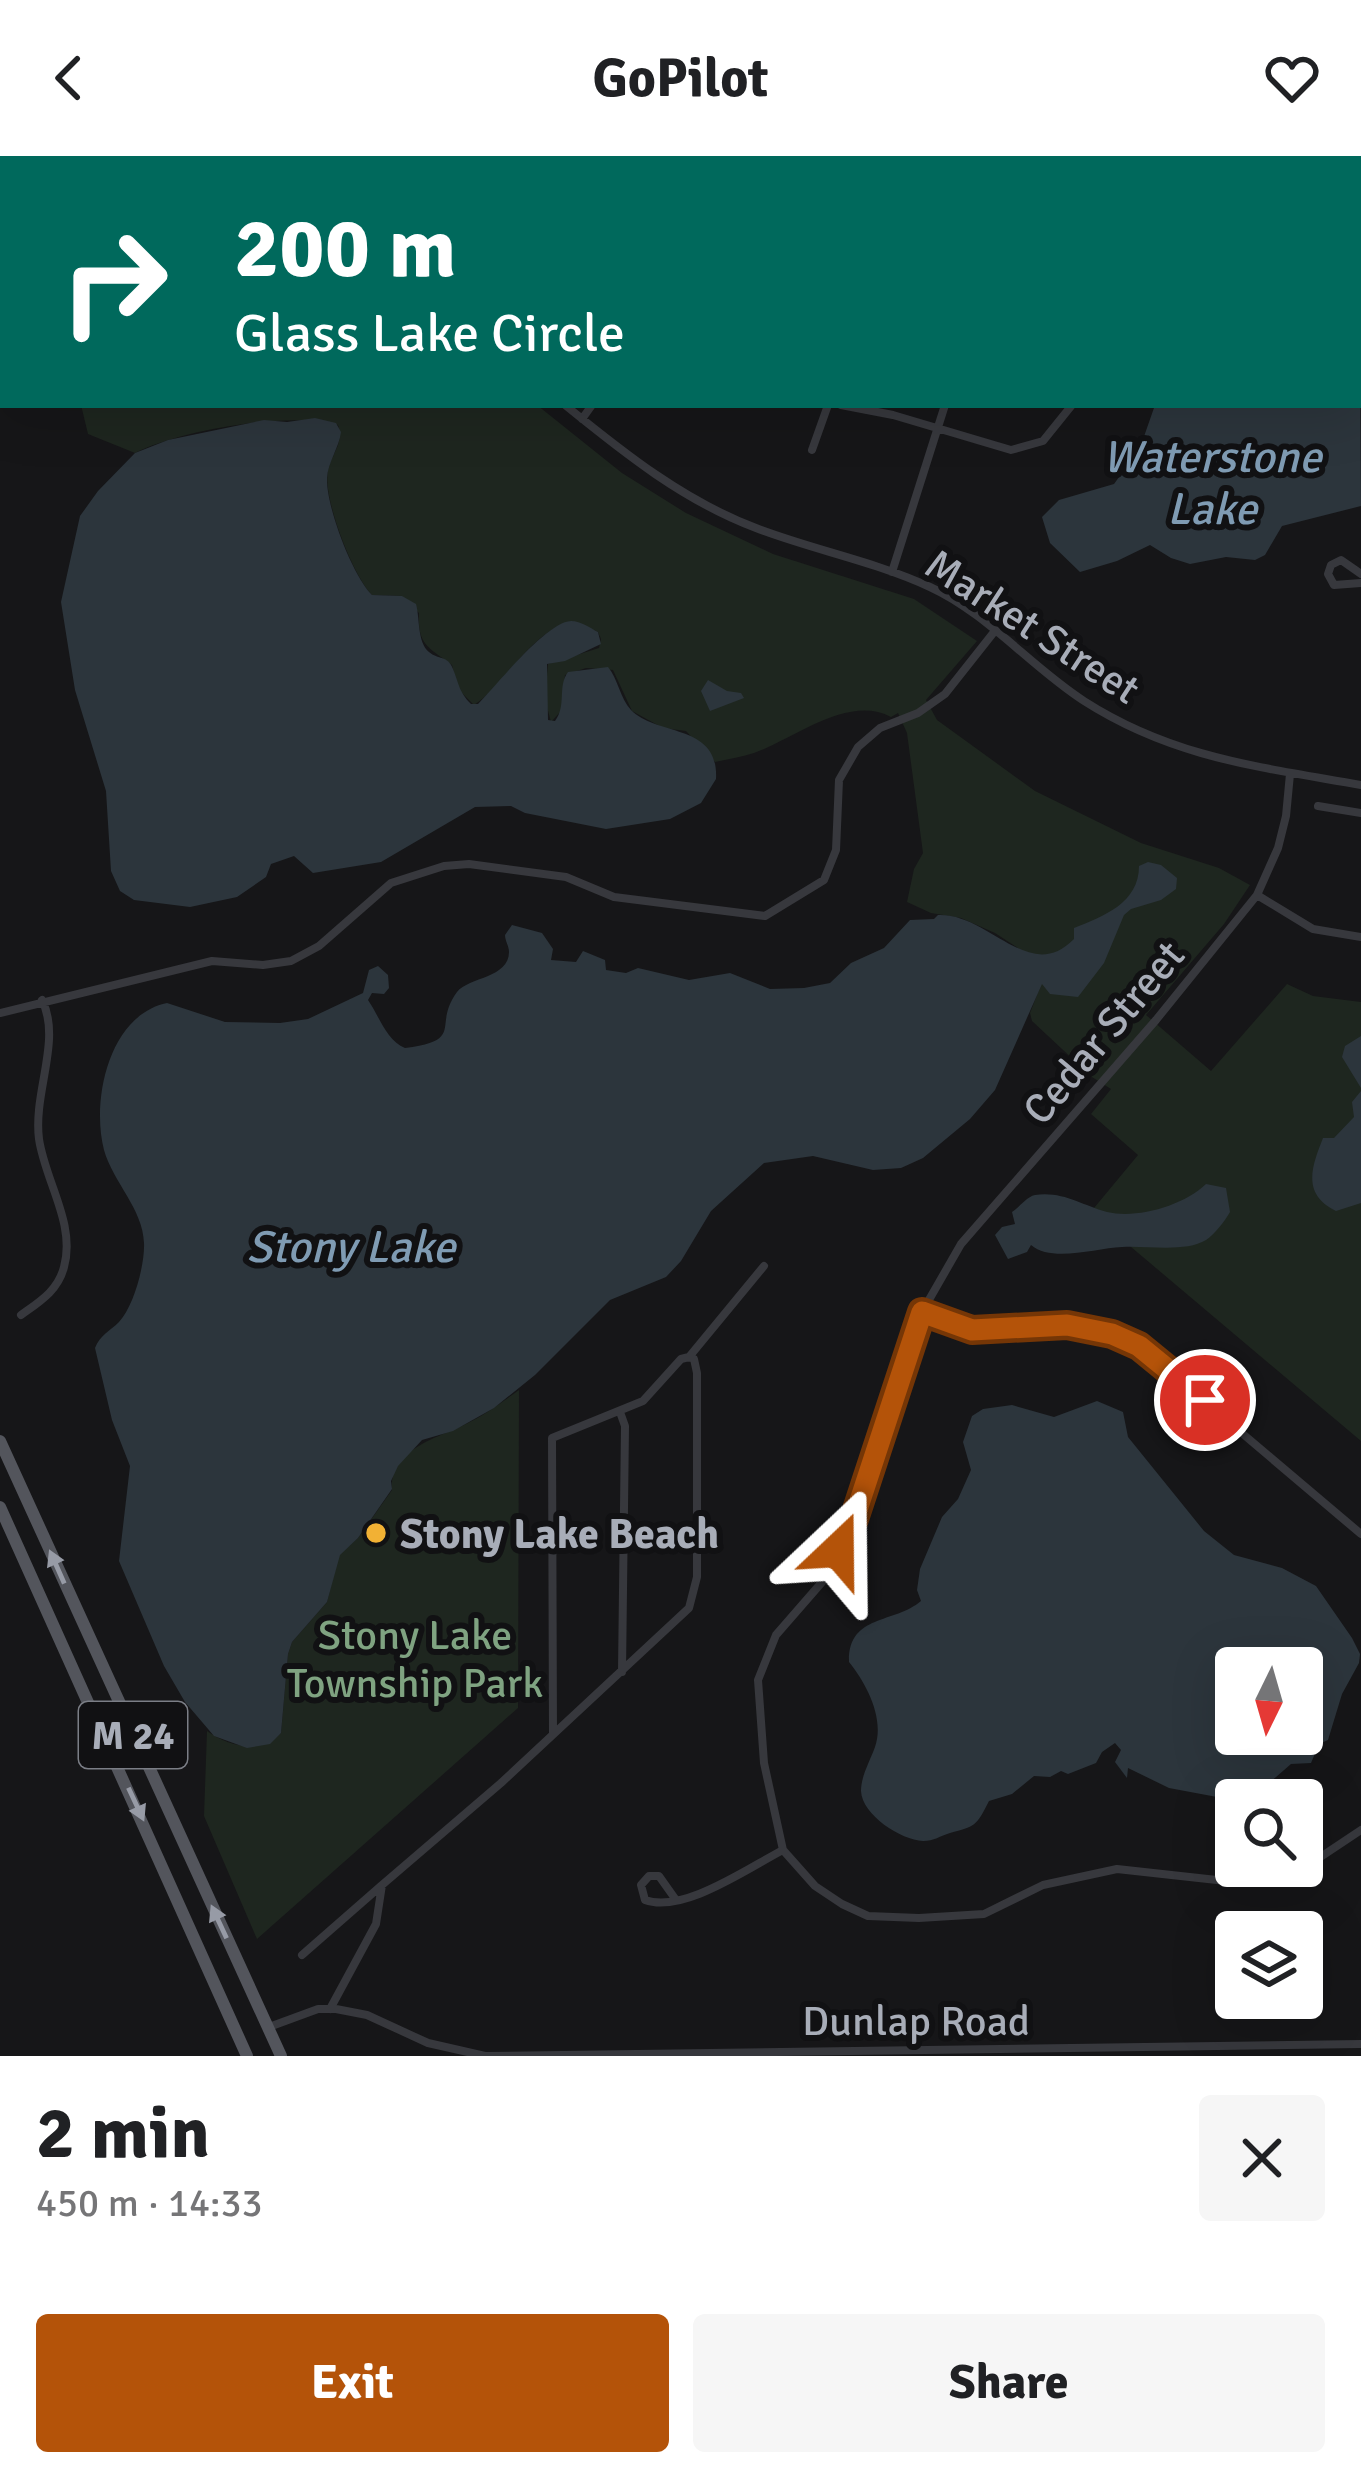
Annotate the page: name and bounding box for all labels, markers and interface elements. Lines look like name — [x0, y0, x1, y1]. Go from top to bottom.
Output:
icon: back — [36, 45, 102, 111]
text: GoPilot — [592, 45, 769, 112]
icon: heart — [1259, 45, 1325, 111]
text: 200 m — [234, 197, 456, 301]
icon: right — [36, 204, 192, 360]
text: Glass Lake Circle — [234, 300, 625, 367]
water label: Waterstone Lake — [1103, 430, 1324, 537]
street label: Market Street — [915, 539, 1149, 715]
street label: Cedar Street — [1013, 931, 1196, 1135]
water label: Stony Lake — [247, 1220, 458, 1275]
pin — [1154, 1349, 1256, 1451]
icon: arrive — [1172, 1367, 1238, 1433]
position arrow — [775, 1487, 901, 1613]
place label: Stony Lake Beach — [400, 1509, 719, 1560]
marker: Stony Lake Beach — [363, 1520, 389, 1546]
one-way arrow — [47, 1549, 67, 1584]
park label: Stony Lake Township Park — [287, 1610, 543, 1709]
north arrow — [1215, 1647, 1323, 1755]
map controls — [1215, 1647, 1323, 2019]
road number: M 24 — [79, 1702, 187, 1768]
button: search — [1215, 1779, 1323, 1887]
one-way arrow — [126, 1787, 146, 1822]
one-way arrow — [209, 1904, 229, 1939]
button: layers — [1215, 1911, 1323, 2019]
street label: Dunlap Road — [802, 1996, 1030, 2047]
text: 2 min — [36, 2089, 210, 2178]
button: close — [1199, 2095, 1325, 2221]
text: 450 m · 14:33 — [36, 2179, 263, 2227]
button: Exit — [36, 2314, 669, 2452]
button: Share — [693, 2314, 1325, 2452]

